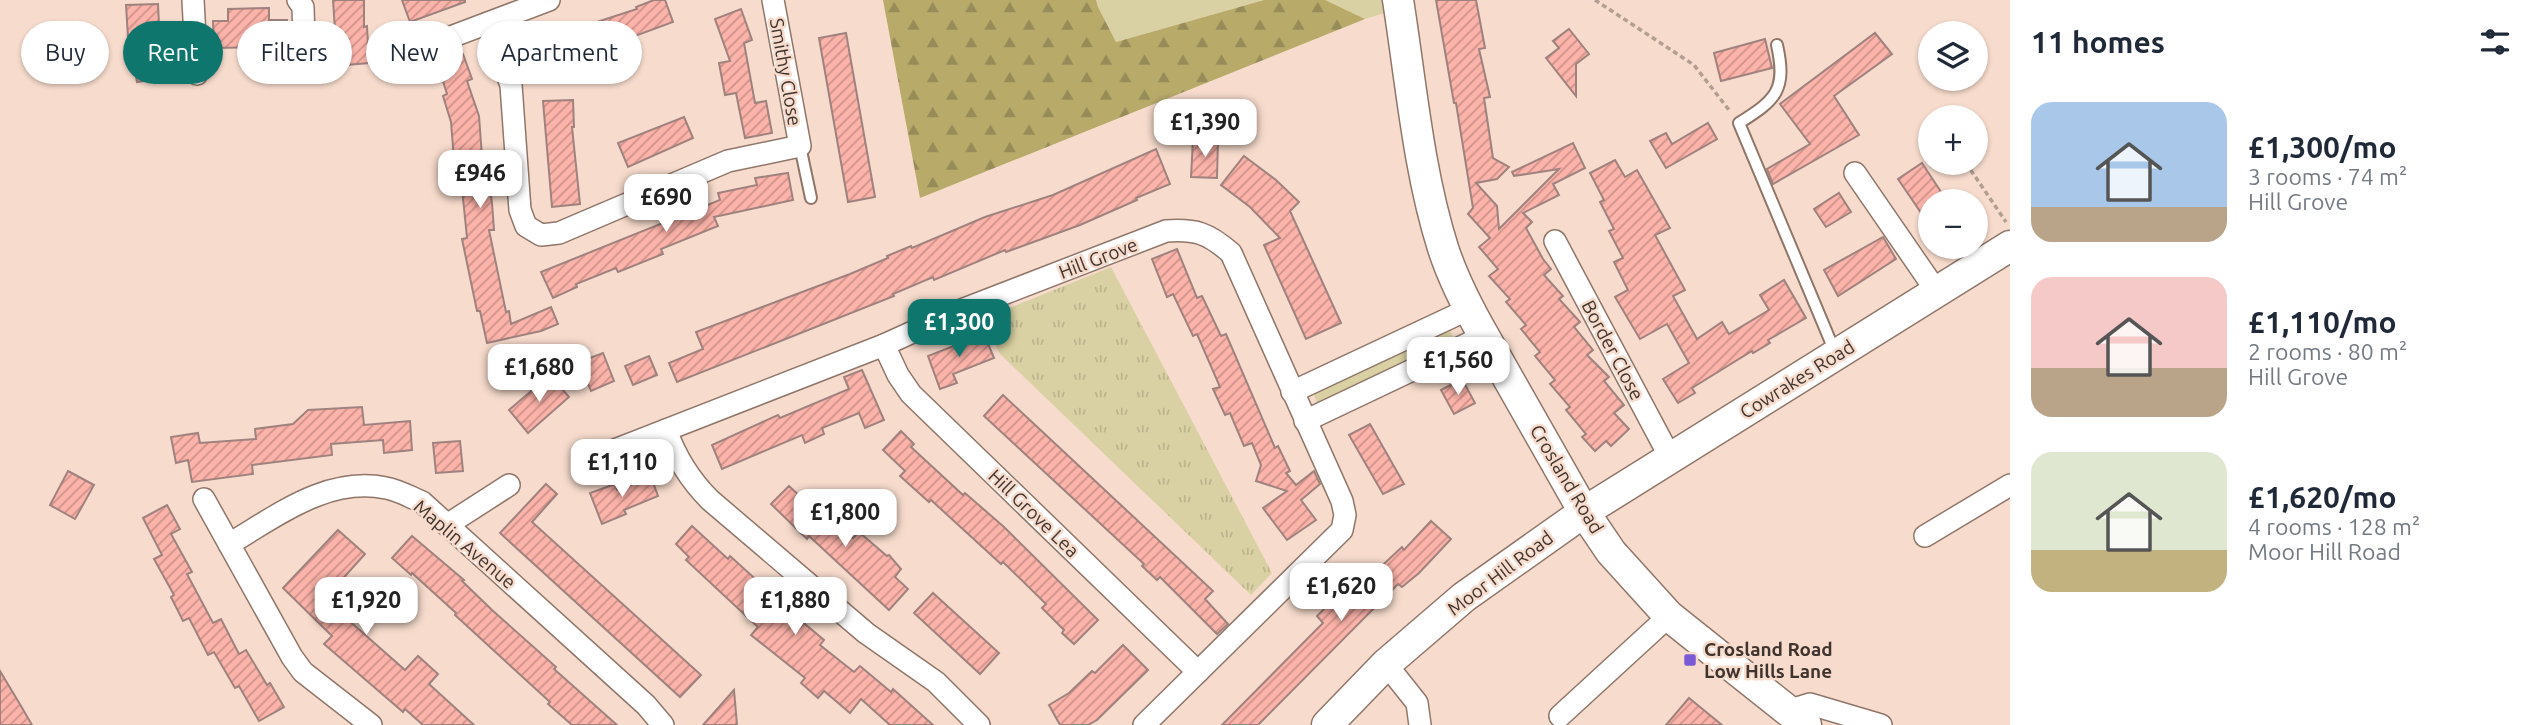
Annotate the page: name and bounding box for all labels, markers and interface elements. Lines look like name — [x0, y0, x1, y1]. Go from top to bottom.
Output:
street label: Smithy Close — [766, 16, 806, 128]
chip: Buy — [21, 21, 109, 84]
chip: Rent — [123, 21, 223, 84]
chip: Filters — [237, 21, 352, 84]
chip: New — [366, 21, 463, 84]
chip: Apartment — [477, 21, 642, 84]
map controls — [1918, 21, 1988, 259]
button: layers — [1918, 21, 1988, 91]
icon: filters — [2476, 23, 2514, 61]
text: 11 homes — [2031, 25, 2165, 59]
pin: £1,390 — [1148, 100, 1262, 159]
button: + — [1918, 105, 1988, 175]
text: £1,390 — [1170, 109, 1240, 134]
icon: home — [2087, 130, 2171, 214]
text: £1,300/mo — [2248, 130, 2397, 164]
pin: £946 — [439, 150, 521, 210]
text: £946 — [454, 160, 506, 185]
text: 3 rooms · 74 m² — [2248, 164, 2407, 189]
pin: £690 — [625, 174, 707, 234]
text: £690 — [640, 184, 692, 209]
button: − — [1918, 189, 1988, 259]
text: Hill Grove — [2248, 189, 2348, 214]
street label: Hill Grove — [1055, 233, 1141, 283]
street label: Border Close — [1577, 296, 1649, 404]
pin: £1,300 — [902, 300, 1016, 359]
icon: home — [2087, 305, 2171, 389]
text: £1,110/mo — [2248, 305, 2397, 339]
text: £1,300 — [924, 309, 994, 334]
street label: Cowrakes Road — [1736, 335, 1858, 423]
pin: £1,560 — [1401, 338, 1515, 397]
text: 2 rooms · 80 m² — [2248, 339, 2407, 364]
pin: £1,680 — [482, 344, 596, 404]
text: £1,560 — [1423, 347, 1493, 372]
text: £1,680 — [504, 354, 574, 379]
text: Hill Grove — [2248, 364, 2348, 389]
street label: Crosland Road — [1526, 421, 1608, 537]
pin: £1,110 — [565, 440, 679, 499]
text: £1,110 — [587, 449, 657, 474]
street label: Hill Grove Lea — [984, 464, 1084, 562]
icon: home — [2087, 480, 2171, 564]
text: £1,620/mo — [2248, 480, 2397, 514]
pin: £1,800 — [788, 490, 902, 549]
street label: Maplin Avenue — [410, 495, 520, 593]
text: £1,800 — [810, 499, 880, 524]
text: 4 rooms · 128 m² — [2248, 514, 2420, 539]
street label: Moor Hill Road — [1443, 526, 1557, 620]
text: Moor Hill Road — [2248, 539, 2401, 564]
pin: £1,620 — [1284, 564, 1398, 623]
text: £1,620 — [1306, 573, 1376, 598]
pin: £1,920 — [309, 578, 423, 637]
pin: £1,880 — [738, 578, 852, 637]
text: £1,920 — [331, 587, 401, 612]
text: £1,880 — [760, 587, 830, 612]
place label: Crosland Road Low Hills Lane — [1704, 638, 1833, 682]
marker: Crosland Road Low Hills Lane — [1682, 652, 1698, 668]

